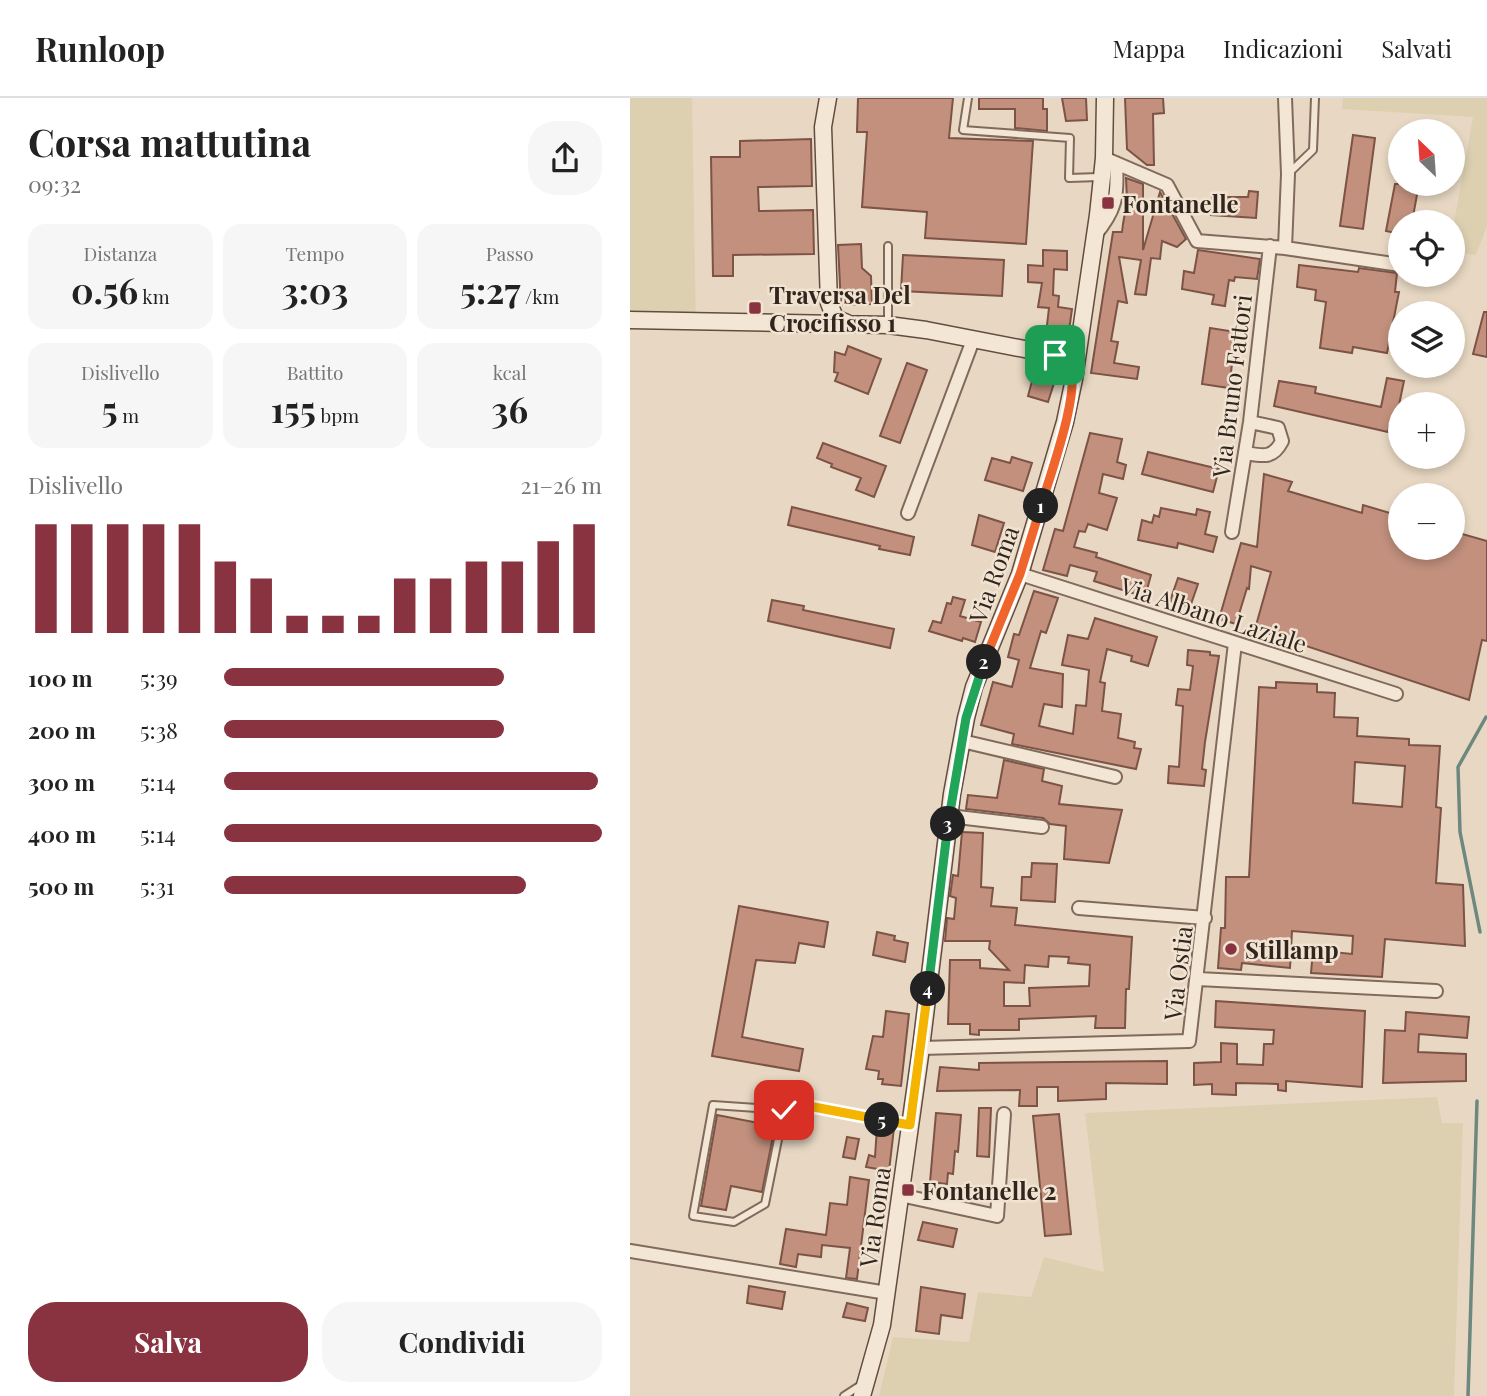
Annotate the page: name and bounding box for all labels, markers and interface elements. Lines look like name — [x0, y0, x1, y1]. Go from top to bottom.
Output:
text: Runloop — [35, 26, 165, 70]
text: Mappa — [1113, 32, 1185, 64]
text: Indicazioni — [1223, 32, 1343, 64]
text: Salvati — [1381, 32, 1452, 64]
text: Corsa mattutina — [28, 116, 311, 167]
north arrow — [1388, 119, 1465, 196]
map controls — [1388, 119, 1465, 560]
button: share — [528, 121, 602, 195]
text: 09:32 — [28, 168, 81, 199]
place label: Fontanelle — [1122, 187, 1239, 219]
marker: Fontanelle — [1100, 195, 1116, 211]
button: locate — [1388, 210, 1465, 287]
text: Distanza — [83, 240, 157, 266]
text: Tempo — [286, 240, 344, 266]
text: Passo — [486, 240, 534, 266]
text: 0.56 — [71, 266, 138, 313]
text: 3:03 — [282, 266, 348, 313]
text: 5:27 — [460, 266, 520, 313]
place label: Traversa Del Crocifisso 1 — [769, 278, 911, 338]
text: km — [138, 283, 170, 309]
text: /km — [520, 283, 559, 309]
street label: Via Bruno Fattori — [1204, 293, 1258, 480]
marker: Traversa Del Crocifisso 1 — [747, 300, 763, 316]
button: layers — [1388, 301, 1465, 378]
pin — [1025, 325, 1085, 385]
icon: arrive — [1036, 336, 1074, 374]
text: Dislivello — [81, 359, 160, 385]
text: Battito — [287, 359, 343, 385]
text: kcal — [493, 359, 527, 385]
text: 5 — [101, 385, 118, 432]
text: 155 — [271, 385, 316, 432]
text: 36 — [491, 385, 528, 432]
button: + — [1388, 392, 1465, 469]
text: m — [118, 402, 139, 428]
text: bpm — [316, 402, 359, 428]
text: Dislivello — [28, 469, 123, 500]
text: 21–26 m — [521, 469, 602, 500]
button: − — [1388, 483, 1465, 560]
pin: 1 — [1024, 488, 1058, 524]
text: 1 — [1037, 492, 1044, 518]
street label: Via Roma — [960, 521, 1025, 628]
street label: Via Albano Laziale — [1116, 568, 1311, 659]
pin: 2 — [966, 644, 1002, 680]
text: 2 — [979, 648, 988, 674]
text: 100 m — [28, 662, 93, 693]
text: 5:39 — [140, 662, 178, 693]
text: 200 m — [28, 714, 96, 745]
text: 5:38 — [140, 714, 178, 745]
text: 300 m — [28, 766, 95, 797]
text: 5:14 — [140, 766, 176, 797]
pin: 3 — [930, 806, 966, 842]
text: 3 — [943, 810, 952, 836]
text: 400 m — [28, 818, 96, 849]
text: 5:14 — [140, 818, 176, 849]
text: 500 m — [28, 870, 94, 901]
text: 5:31 — [140, 870, 175, 901]
street label: Via Ostia — [1155, 924, 1199, 1023]
place label: Stillamp — [1245, 933, 1339, 965]
marker: Stillamp — [1223, 941, 1239, 957]
pin: 4 — [910, 972, 946, 1006]
text: 4 — [922, 975, 933, 1001]
pin — [754, 1080, 814, 1140]
icon: check — [765, 1091, 803, 1129]
pin: 5 — [864, 1102, 900, 1138]
text: 5 — [877, 1106, 886, 1132]
street label: Via Roma — [851, 1165, 897, 1270]
place label: Fontanelle 2 — [922, 1174, 1057, 1206]
marker: Fontanelle 2 — [900, 1182, 916, 1198]
button: Salva — [28, 1302, 308, 1382]
button: Condividi — [322, 1302, 602, 1382]

